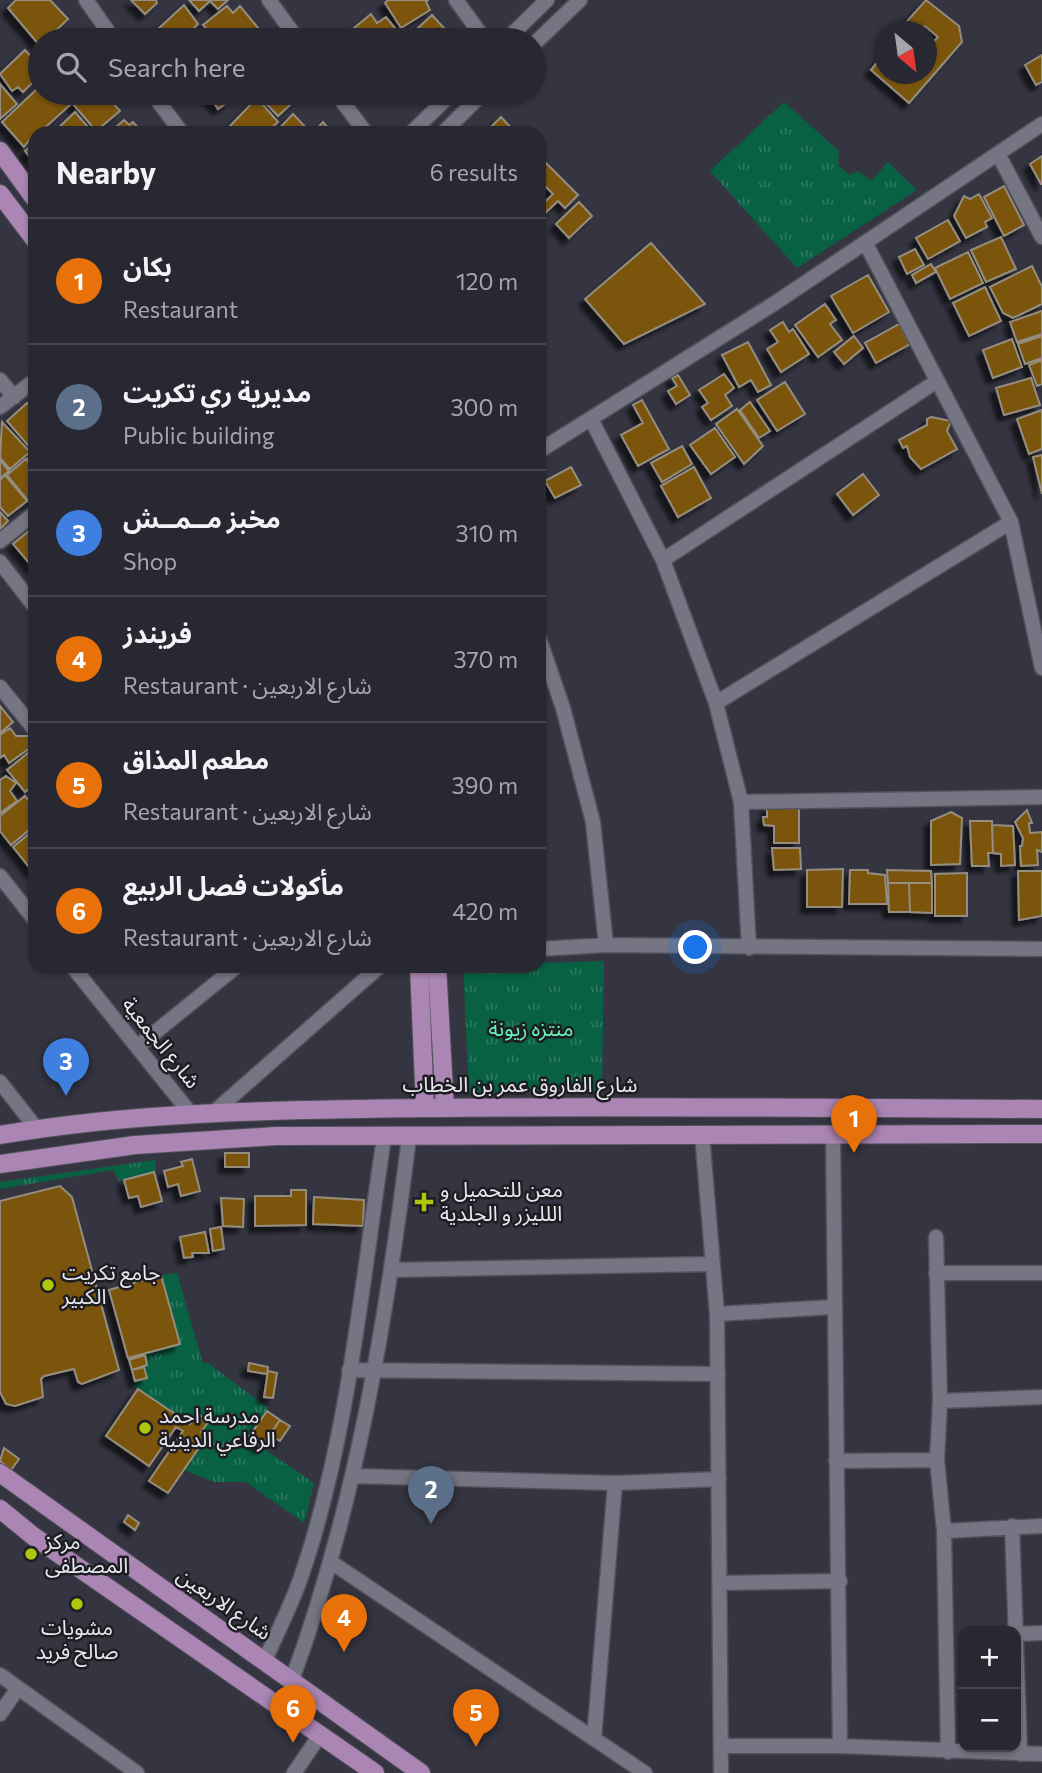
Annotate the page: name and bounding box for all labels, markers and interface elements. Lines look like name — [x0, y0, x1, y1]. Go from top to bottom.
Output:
north arrow — [874, 21, 937, 84]
search box — [28, 28, 546, 105]
icon: search — [52, 48, 90, 86]
text: Search here — [108, 51, 246, 82]
text: Nearby — [56, 153, 156, 190]
text: 6 results — [430, 158, 518, 186]
text: بكان — [123, 250, 172, 281]
text: 1 — [74, 267, 84, 295]
text: 120 m — [456, 267, 518, 295]
text: Restaurant — [123, 295, 238, 323]
text: مديرية ري تكريت — [123, 376, 311, 407]
text: 2 — [72, 393, 86, 421]
text: 300 m — [450, 393, 518, 421]
text: Public building — [123, 421, 274, 449]
text: مخبز مــمــش — [123, 502, 281, 533]
text: 3 — [72, 519, 86, 547]
text: 310 m — [456, 519, 518, 547]
text: Shop — [123, 547, 177, 575]
text: فريندز — [123, 617, 192, 648]
text: 4 — [72, 645, 86, 673]
text: 370 m — [453, 645, 518, 673]
text: Restaurant · شارع الاربعين — [123, 671, 372, 699]
text: مطعم المذاق — [123, 743, 269, 774]
text: 5 — [72, 771, 86, 799]
text: 390 m — [451, 771, 518, 799]
text: Restaurant · شارع الاربعين — [123, 797, 372, 825]
text: مأكولات فصل الربيع — [123, 869, 344, 900]
text: 6 — [72, 897, 86, 925]
text: 420 m — [452, 897, 518, 925]
text: Restaurant · شارع الاربعين — [123, 923, 372, 951]
your location — [678, 930, 712, 964]
street label: شارع الجمعية — [115, 991, 206, 1095]
park label: منتزه زيونة — [488, 1015, 574, 1041]
pin: 3 — [43, 1038, 89, 1096]
street label: شارع الفاروق عمر بن الخطاب — [402, 1071, 638, 1100]
pin: 1 — [831, 1095, 877, 1153]
place label: معن للتحميل و اللليزر و الجلدية — [440, 1176, 563, 1226]
marker: معن للتحميل و اللليزر و الجلدية — [414, 1192, 434, 1212]
place label: جامع تكريت الكبير — [61, 1259, 161, 1309]
marker: جامع تكريت الكبير — [40, 1277, 56, 1293]
place label: مدرسة احمد الرفاعي الدينية — [159, 1402, 276, 1456]
marker: مدرسة احمد الرفاعي الدينية — [137, 1420, 153, 1436]
pin: 2 — [408, 1466, 454, 1524]
place label: مركز المصطفى — [44, 1528, 128, 1578]
marker: مركز المصطفى — [23, 1546, 39, 1562]
street label: شارع الاربعين — [171, 1561, 277, 1648]
pin: 4 — [321, 1594, 367, 1652]
marker: مشويات صالح فريد — [69, 1596, 85, 1612]
place label: مشويات صالح فريد — [36, 1614, 118, 1667]
map controls — [958, 1626, 1021, 1752]
button: + — [958, 1626, 1021, 1689]
pin: 6 — [270, 1685, 316, 1743]
pin: 5 — [453, 1689, 499, 1747]
button: − — [958, 1689, 1021, 1752]

